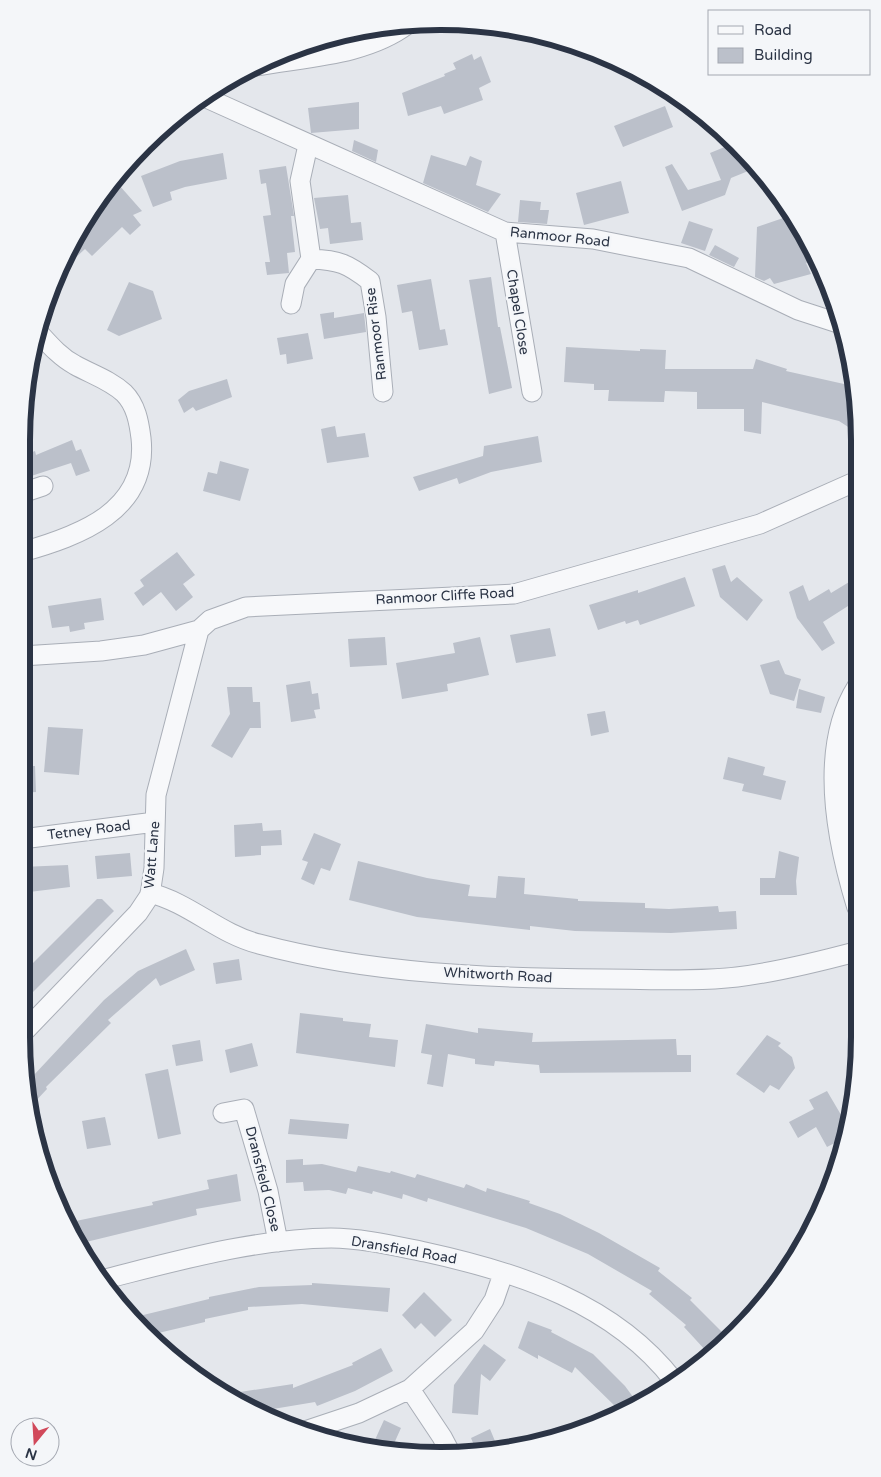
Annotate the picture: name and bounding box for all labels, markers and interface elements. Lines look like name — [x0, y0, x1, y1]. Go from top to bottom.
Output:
legend — [708, 10, 871, 75]
text: Road — [754, 21, 792, 39]
text: Building — [754, 46, 813, 64]
street label: Ranmoor Road — [509, 223, 611, 251]
street label: Chapel Close — [503, 268, 533, 356]
street label: Ranmoor Rise — [362, 287, 390, 381]
street label: Ranmoor Cliffe Road — [375, 584, 515, 608]
street label: Tetney Road — [46, 816, 132, 844]
street label: Watt Lane — [141, 820, 163, 890]
street label: Whitworth Road — [443, 964, 553, 986]
street label: Dransfield Close — [242, 1125, 284, 1234]
street label: Dransfield Road — [350, 1232, 458, 1268]
north arrow — [10, 1417, 60, 1467]
text: N — [23, 1444, 39, 1464]

